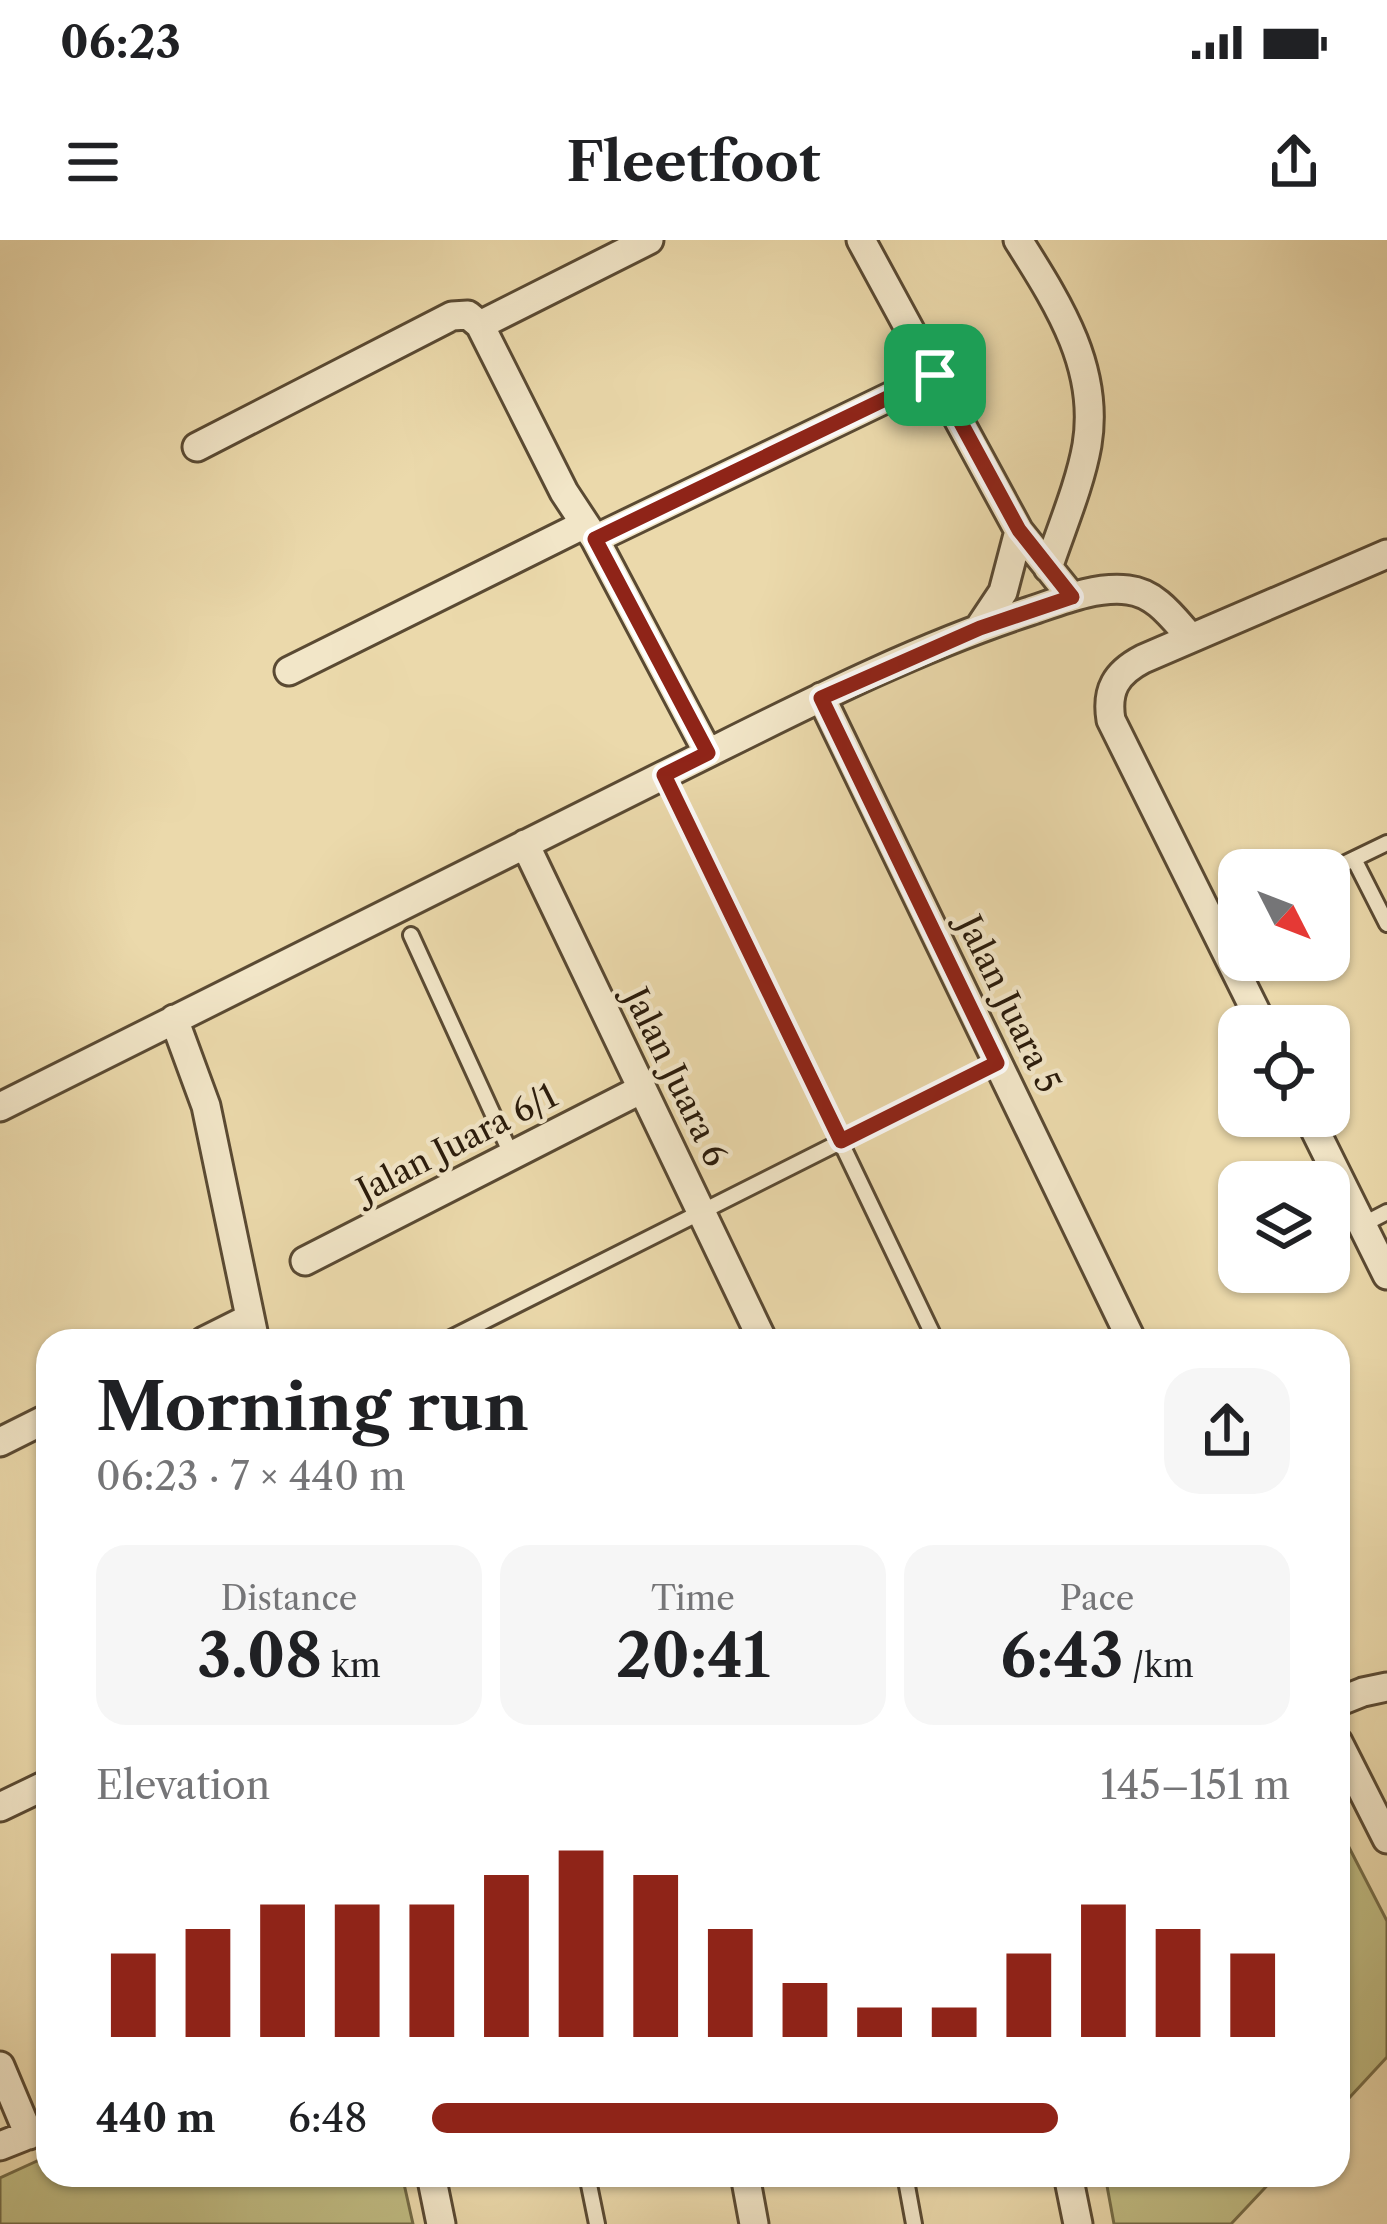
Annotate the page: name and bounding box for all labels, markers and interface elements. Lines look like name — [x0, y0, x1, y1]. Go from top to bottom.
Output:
text: 06:23 — [60, 14, 181, 70]
icon: menu — [60, 129, 126, 195]
text: Fleetfoot — [566, 129, 821, 195]
icon: share — [1261, 129, 1327, 195]
pin — [884, 324, 986, 426]
icon: arrive — [902, 342, 968, 408]
north arrow — [1218, 849, 1350, 981]
map controls — [1218, 849, 1350, 1293]
street label: Jalan Juara 5 — [946, 904, 1069, 1099]
street label: Jalan Juara 6 — [613, 977, 737, 1173]
button: locate — [1218, 1005, 1350, 1137]
street label: Jalan Juara 6/1 — [346, 1075, 564, 1213]
button: layers — [1218, 1161, 1350, 1293]
text: Morning run — [96, 1366, 529, 1447]
button: share — [1164, 1368, 1290, 1494]
text: 06:23 · 7 × 440 m — [96, 1452, 406, 1500]
text: Distance — [221, 1578, 357, 1619]
text: Time — [651, 1578, 735, 1619]
text: Pace — [1060, 1578, 1134, 1619]
text: 3.08 — [197, 1619, 322, 1693]
text: 20:41 — [616, 1619, 770, 1693]
text: 6:43 — [1000, 1619, 1123, 1693]
text: km — [322, 1645, 381, 1686]
text: /km — [1123, 1645, 1194, 1686]
text: Elevation — [96, 1761, 270, 1809]
text: 145–151 m — [1101, 1761, 1290, 1809]
text: 440 m — [96, 2094, 216, 2142]
text: 6:48 — [288, 2094, 367, 2142]

